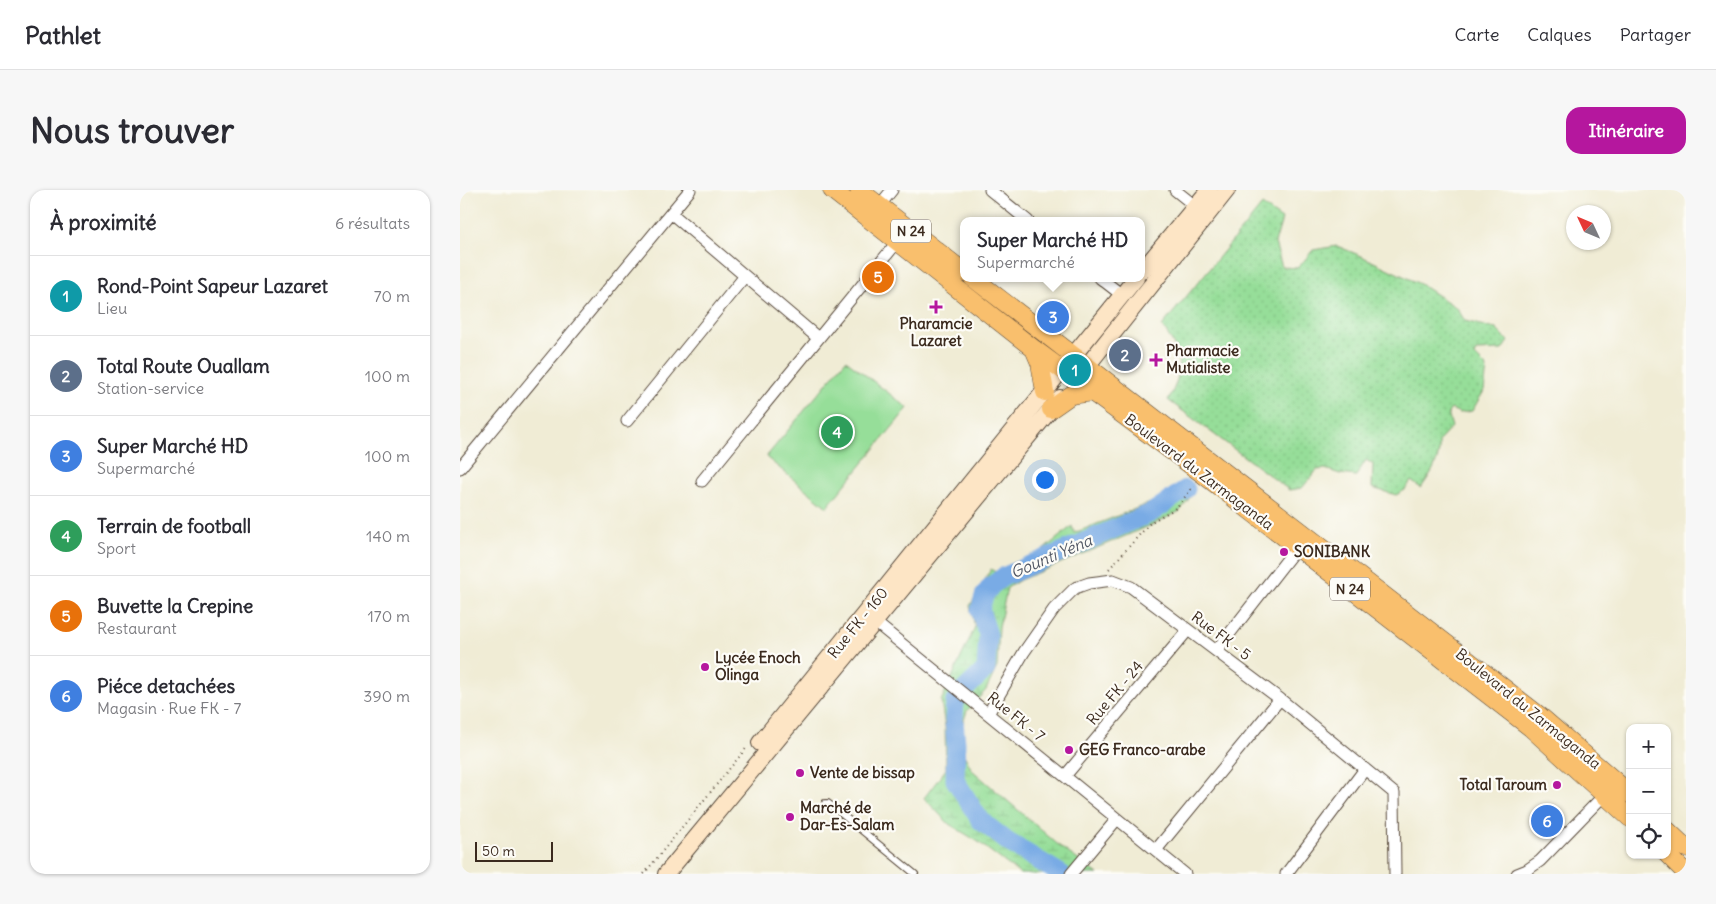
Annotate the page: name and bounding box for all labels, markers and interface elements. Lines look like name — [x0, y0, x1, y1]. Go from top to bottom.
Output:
text: Pathlet — [25, 20, 101, 50]
text: Carte — [1454, 23, 1499, 46]
text: Calques — [1527, 23, 1592, 46]
text: Partager — [1620, 23, 1691, 46]
button: Itinéraire — [1566, 107, 1686, 154]
text: Nous trouver — [30, 108, 234, 152]
north arrow — [1566, 205, 1611, 250]
text: À proximité — [50, 209, 157, 236]
text: 6 résultats — [335, 213, 410, 233]
popup — [960, 217, 1145, 282]
road number: N 24 — [891, 219, 931, 242]
text: Super Marché HD — [977, 228, 1128, 252]
text: Supermarché — [977, 252, 1075, 272]
pin: 5 — [862, 258, 894, 296]
text: Rond-Point Sapeur Lazaret — [97, 274, 328, 298]
text: 1 — [63, 286, 69, 306]
text: 70 m — [374, 286, 410, 306]
text: Lieu — [97, 298, 127, 318]
pin: 3 — [1037, 298, 1069, 336]
marker: Pharamcie Lazaret — [930, 301, 942, 313]
place label: Pharamcie Lazaret — [900, 314, 973, 350]
pin: 2 — [1109, 336, 1141, 374]
place label: Pharmacie Mutialiste — [1166, 341, 1239, 377]
pin: 1 — [1059, 351, 1091, 389]
text: Total Route Ouallam — [97, 354, 270, 378]
marker: Pharmacie Mutialiste — [1150, 354, 1162, 366]
text: 2 — [62, 366, 70, 386]
text: 100 m — [365, 366, 410, 386]
text: Station-service — [97, 378, 204, 398]
street label: Boulevard du Zarmaganda — [1121, 409, 1278, 534]
pin: 4 — [821, 413, 853, 451]
text: Super Marché HD — [97, 434, 248, 458]
text: 3 — [61, 446, 71, 466]
text: 100 m — [365, 446, 410, 466]
text: Supermarché — [97, 458, 195, 478]
your location — [1032, 467, 1058, 493]
text: Terrain de football — [97, 514, 251, 538]
text: 4 — [61, 526, 71, 546]
text: 140 m — [366, 526, 410, 546]
water label: Gounti Yéna — [1007, 530, 1095, 582]
text: Sport — [97, 538, 136, 558]
place label: SONIBANK — [1294, 542, 1371, 561]
marker: SONIBANK — [1278, 546, 1290, 558]
road number: N 24 — [1330, 578, 1370, 600]
street label: Rue FK - 160 — [823, 583, 892, 662]
text: Buvette la Crepine — [97, 594, 253, 618]
text: 5 — [61, 606, 71, 626]
text: 170 m — [367, 606, 410, 626]
street label: Rue FK - 5 — [1188, 607, 1255, 664]
text: Restaurant — [97, 618, 177, 638]
street label: Boulevard du Zarmaganda — [1452, 644, 1605, 773]
place label: Lycée Enoch Olinga — [715, 648, 801, 685]
street label: Rue FK - 24 — [1082, 657, 1147, 729]
marker: Lycée Enoch Olinga — [699, 661, 711, 673]
text: Piéce detachées — [97, 674, 235, 698]
text: 6 — [61, 686, 71, 706]
text: 390 m — [363, 686, 410, 706]
street label: Rue FK - 7 — [984, 688, 1049, 746]
text: Magasin · Rue FK - 7 — [97, 698, 241, 718]
map controls — [1626, 724, 1671, 859]
button: + — [1626, 724, 1671, 769]
place label: GEG Franco-arabe — [1079, 740, 1206, 759]
marker: GEG Franco-arabe — [1063, 744, 1075, 756]
place label: Vente de bissap — [810, 763, 915, 783]
marker: Vente de bissap — [794, 767, 806, 779]
button: − — [1626, 769, 1671, 814]
place label: Total Taroum — [1459, 775, 1547, 794]
marker: Total Taroum — [1551, 779, 1563, 791]
place label: Marché de Dar-Es-Salam — [800, 798, 894, 834]
pin: 6 — [1531, 802, 1563, 840]
marker: Marché de Dar-Es-Salam — [784, 811, 796, 823]
button: locate — [1626, 814, 1671, 859]
scale bar — [475, 839, 552, 862]
text: 50 m — [482, 842, 515, 860]

